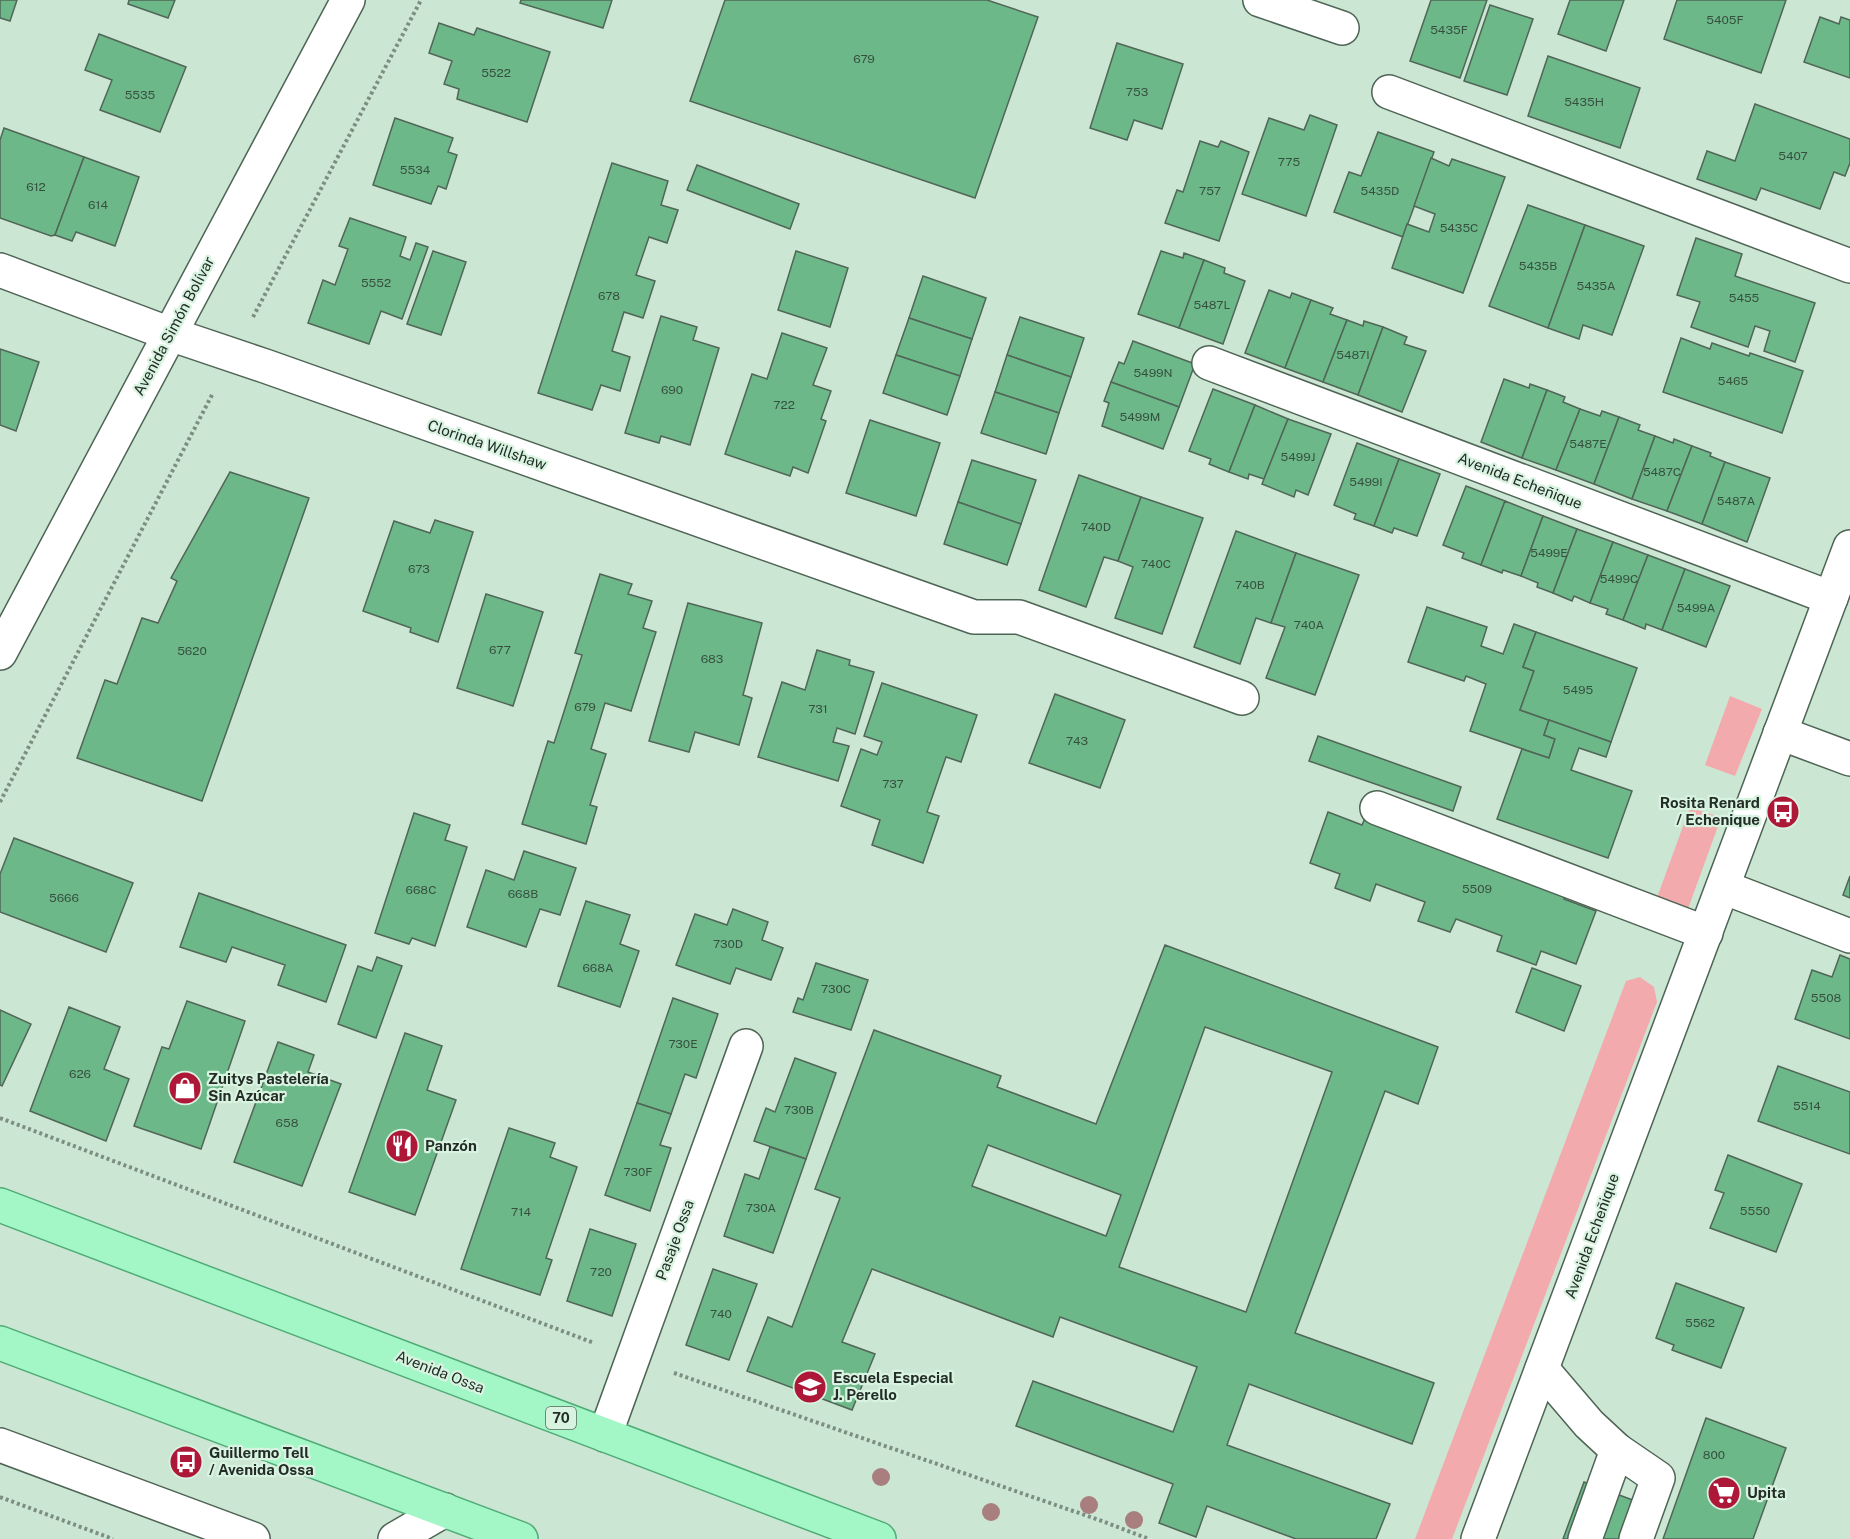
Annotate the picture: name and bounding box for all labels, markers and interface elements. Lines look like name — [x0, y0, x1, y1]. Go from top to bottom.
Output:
house number: 5405F — [1706, 13, 1744, 27]
house number: 5435F — [1430, 23, 1468, 37]
house number: 679 — [853, 52, 875, 66]
house number: 5522 — [481, 66, 511, 80]
house number: 753 — [1126, 85, 1148, 99]
house number: 5535 — [125, 88, 156, 102]
house number: 5435H — [1564, 95, 1604, 109]
house number: 5407 — [1778, 149, 1808, 163]
house number: 775 — [1278, 155, 1300, 169]
house number: 5534 — [400, 163, 431, 177]
house number: 612 — [26, 180, 46, 194]
house number: 757 — [1199, 184, 1221, 198]
house number: 5435D — [1361, 184, 1399, 198]
house number: 614 — [88, 198, 108, 212]
house number: 5435C — [1440, 221, 1478, 235]
street label: Avenida Simón Bolívar — [130, 253, 217, 398]
house number: 5435B — [1519, 259, 1557, 273]
house number: 5552 — [361, 276, 391, 290]
house number: 5435A — [1577, 279, 1616, 293]
house number: 678 — [598, 289, 620, 303]
house number: 5455 — [1729, 291, 1760, 305]
house number: 5487L — [1194, 298, 1231, 312]
house number: 5487I — [1336, 348, 1370, 362]
house number: 5499N — [1133, 366, 1173, 380]
house number: 5465 — [1718, 374, 1749, 388]
house number: 690 — [661, 383, 683, 397]
house number: 722 — [773, 398, 795, 412]
house number: 5499M — [1120, 410, 1160, 424]
street label: Clorinda Willshaw — [426, 416, 549, 473]
house number: 5487E — [1569, 437, 1607, 451]
street label: Avenida Echeñique — [1456, 449, 1585, 512]
house number: 5499J — [1281, 450, 1315, 464]
house number: 5487C — [1643, 465, 1681, 479]
house number: 5499I — [1349, 475, 1383, 489]
house number: 5487A — [1717, 494, 1756, 508]
house number: 740D — [1081, 520, 1111, 534]
house number: 5499E — [1530, 546, 1568, 560]
house number: 740C — [1141, 557, 1171, 571]
house number: 673 — [408, 562, 430, 576]
house number: 5499C — [1600, 572, 1638, 586]
house number: 740B — [1235, 578, 1265, 592]
house number: 5499A — [1677, 601, 1716, 615]
house number: 740A — [1294, 618, 1325, 632]
house number: 677 — [489, 643, 511, 657]
house number: 5620 — [177, 644, 207, 658]
house number: 683 — [701, 652, 723, 666]
house number: 5495 — [1563, 683, 1594, 697]
house number: 679 — [574, 700, 596, 714]
house number: 731 — [808, 702, 828, 716]
house number: 743 — [1066, 734, 1088, 748]
house number: 737 — [882, 777, 904, 791]
place label: Rosita Renard / Echenique — [1660, 794, 1760, 828]
bus stop icon: Rosita Renard / Echenique — [1765, 794, 1801, 830]
house number: 5509 — [1462, 882, 1492, 896]
house number: 668C — [406, 883, 436, 897]
house number: 668B — [508, 887, 538, 901]
house number: 5666 — [49, 891, 79, 905]
house number: 730D — [713, 937, 743, 951]
house number: 668A — [582, 961, 614, 975]
house number: 730C — [821, 982, 851, 996]
house number: 5508 — [1811, 991, 1841, 1005]
house number: 730E — [668, 1037, 698, 1051]
house number: 626 — [69, 1067, 91, 1081]
shop icon: Zuitys Pastelería Sin Azúcar — [167, 1070, 203, 1106]
place label: Zuitys Pastelería Sin Azúcar — [208, 1070, 329, 1104]
house number: 5514 — [1793, 1099, 1821, 1113]
house number: 730B — [784, 1103, 814, 1117]
house number: 658 — [276, 1116, 299, 1130]
restaurant icon: Panzón — [384, 1128, 420, 1164]
place label: Panzón — [425, 1137, 477, 1154]
house number: 730F — [624, 1165, 652, 1179]
street label: Avenida Echeñique — [1561, 1171, 1622, 1301]
street label: Pasaje Ossa — [652, 1197, 697, 1282]
house number: 730A — [746, 1201, 777, 1215]
house number: 5550 — [1740, 1204, 1770, 1218]
house number: 714 — [511, 1205, 531, 1219]
house number: 720 — [590, 1265, 612, 1279]
house number: 740 — [710, 1307, 732, 1321]
house number: 5562 — [1685, 1316, 1715, 1330]
street label: Avenida Ossa — [394, 1347, 487, 1396]
school or university icon: Escuela Especial J. Perello — [792, 1369, 828, 1405]
place label: Escuela Especial J. Perello — [833, 1369, 954, 1403]
road number: 70 — [546, 1407, 576, 1429]
bus stop icon: Guillermo Tell / Avenida Ossa — [168, 1444, 204, 1480]
place label: Guillermo Tell / Avenida Ossa — [209, 1444, 314, 1478]
house number: 800 — [1703, 1448, 1725, 1462]
supermarket icon: Upita — [1706, 1475, 1742, 1511]
place label: Upita — [1747, 1484, 1786, 1501]

